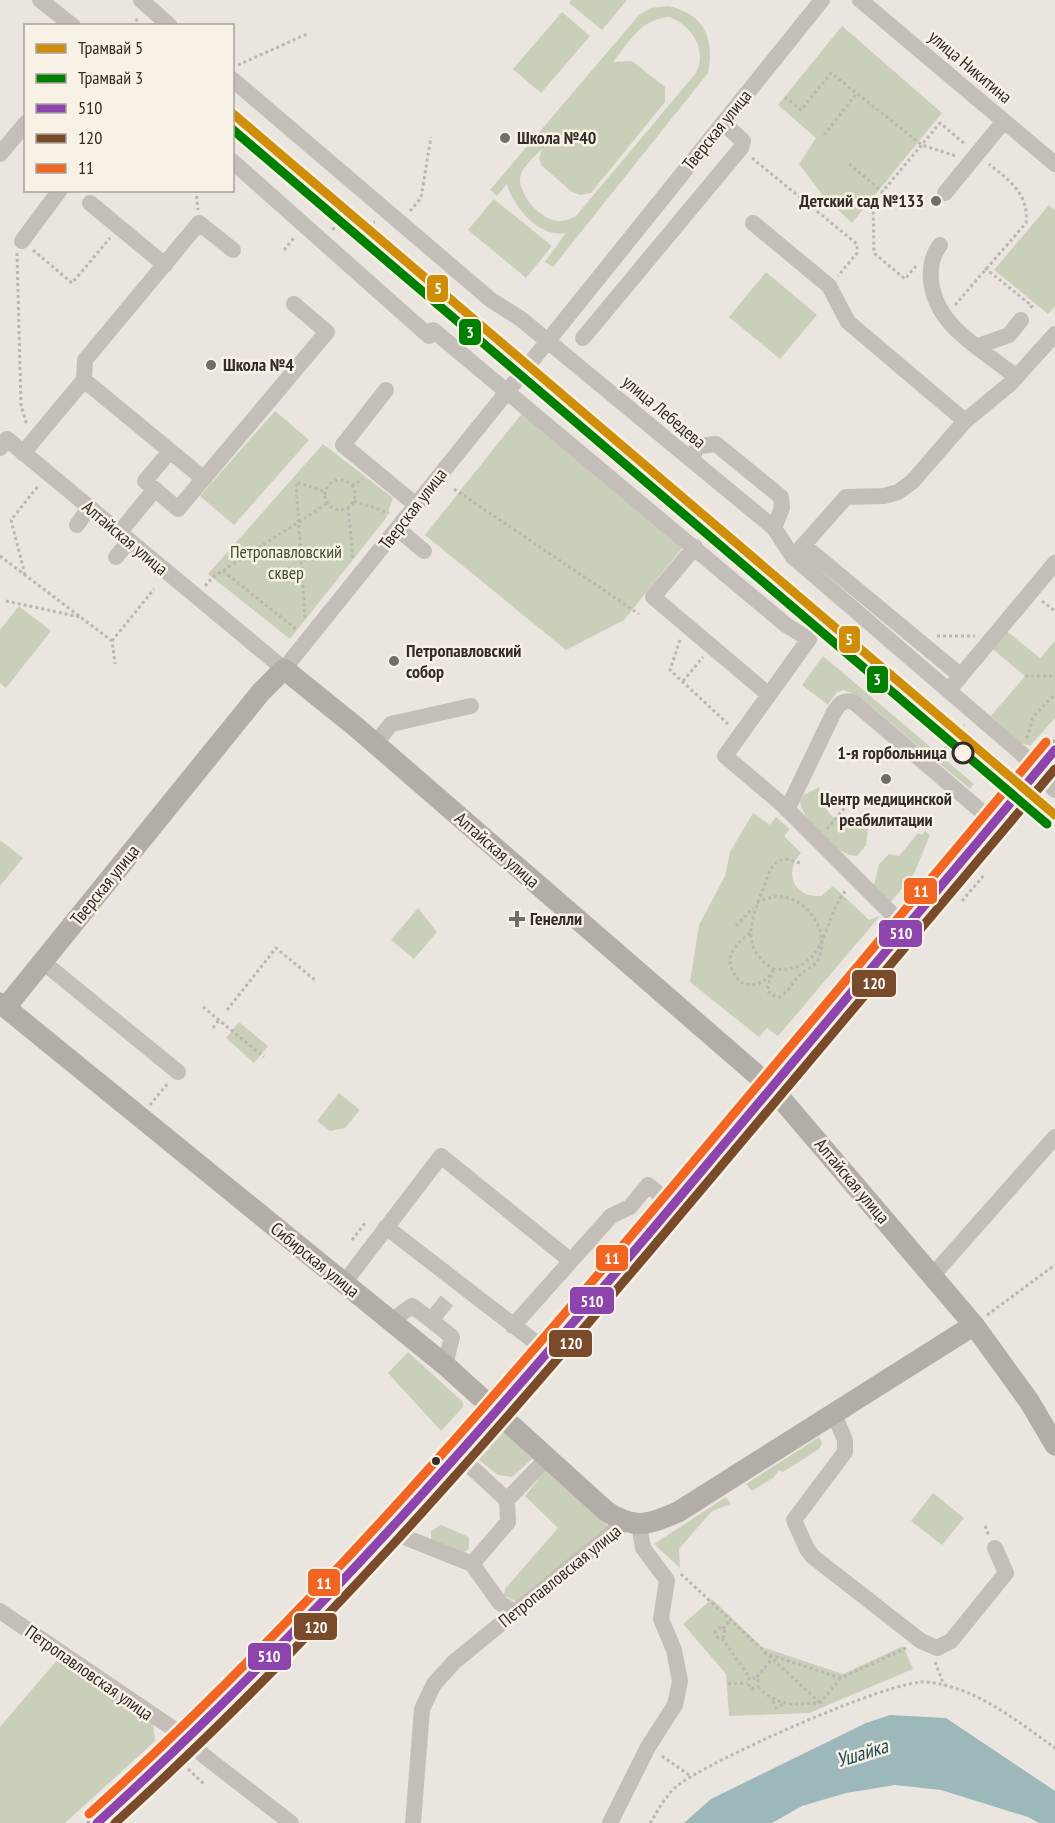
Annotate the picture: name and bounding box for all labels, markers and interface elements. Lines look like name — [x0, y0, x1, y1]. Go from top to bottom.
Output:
legend — [24, 24, 234, 192]
street label: улица Никитина — [924, 25, 1017, 108]
text: Трамвай 5 — [78, 36, 143, 59]
text: Трамвай 3 — [78, 66, 143, 89]
street label: Тверская улица — [677, 85, 756, 175]
text: 510 — [78, 96, 102, 119]
text: 120 — [78, 126, 102, 149]
place label: Школа №40 — [517, 126, 596, 149]
marker: Школа №40 — [498, 131, 512, 145]
text: 11 — [78, 156, 94, 179]
place label: Детский сад №133 — [799, 189, 924, 212]
marker: Детский сад №133 — [929, 194, 943, 208]
line badge: 5 — [426, 274, 449, 303]
text: 5 — [434, 278, 442, 298]
line badge: 3 — [458, 318, 482, 346]
text: 3 — [466, 322, 474, 342]
place label: Школа №4 — [223, 353, 294, 376]
marker: Школа №4 — [204, 358, 218, 372]
street label: улица Лебедева — [618, 370, 711, 453]
street label: Тверская улица — [374, 463, 452, 554]
street label: Алтайская улица — [78, 495, 173, 580]
park label: Петропавловский сквер — [230, 540, 342, 584]
line badge: 5 — [838, 625, 861, 654]
text: 5 — [845, 629, 853, 649]
place label: Петропавловский собор — [406, 639, 521, 683]
marker: Петропавловский собор — [387, 654, 401, 668]
line badge: 3 — [866, 665, 889, 694]
text: 3 — [873, 669, 881, 689]
place label: 1-я горбольница — [837, 741, 947, 764]
marker: 1-я горбольница — [952, 742, 974, 764]
marker: Центр медицинской реабилитации — [879, 772, 893, 786]
place label: Центр медицинской реабилитации — [820, 787, 952, 831]
street label: Алтайская улица — [450, 807, 544, 893]
street label: Тверская улица — [65, 840, 144, 930]
line badge: 11 — [903, 877, 938, 905]
text: 11 — [913, 881, 929, 901]
place label: Генелли — [530, 907, 582, 930]
marker: Генелли — [508, 910, 526, 928]
line badge: 510 — [878, 919, 923, 948]
text: 510 — [890, 923, 913, 943]
line badge: 120 — [851, 969, 897, 998]
text: 120 — [863, 973, 886, 993]
street label: Алтайская улица — [810, 1133, 895, 1228]
street label: Сибирская улица — [266, 1217, 364, 1302]
line badge: 11 — [595, 1244, 629, 1272]
text: 11 — [604, 1248, 620, 1268]
line badge: 510 — [569, 1286, 615, 1315]
text: 510 — [581, 1291, 604, 1311]
line badge: 120 — [548, 1329, 593, 1358]
text: 120 — [560, 1333, 583, 1353]
unlabelled marker — [430, 1455, 442, 1467]
street label: Петропавловская улица — [494, 1519, 626, 1632]
line badge: 11 — [307, 1568, 341, 1597]
text: 11 — [316, 1573, 332, 1593]
line badge: 120 — [293, 1612, 338, 1641]
text: 120 — [305, 1617, 328, 1637]
street label: Петропавловская улица — [21, 1620, 158, 1725]
line badge: 510 — [247, 1642, 292, 1671]
text: 510 — [258, 1646, 281, 1666]
water label: Ушайка — [833, 1733, 892, 1773]

